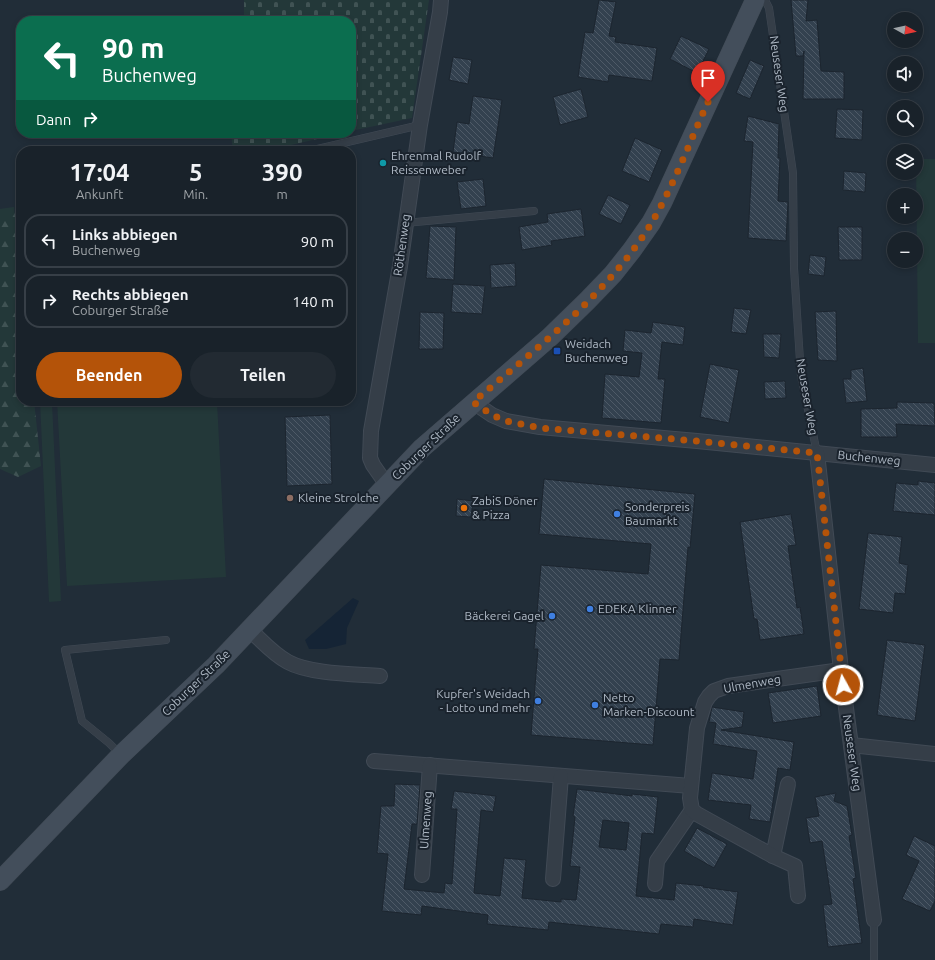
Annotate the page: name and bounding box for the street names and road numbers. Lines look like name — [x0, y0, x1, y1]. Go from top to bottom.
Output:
street label: Neuseser Weg — [768, 35, 791, 113]
street label: Röthenweg — [391, 213, 412, 277]
street label: Neuseser Weg — [794, 358, 821, 436]
street label: Coburger Straße — [389, 411, 462, 482]
street label: Buchenweg — [837, 448, 901, 467]
street label: Coburger Straße — [159, 647, 232, 718]
street label: Ulmenweg — [722, 672, 782, 695]
street label: Neuseser Weg — [841, 714, 864, 792]
street label: Ulmenweg — [417, 791, 434, 849]

